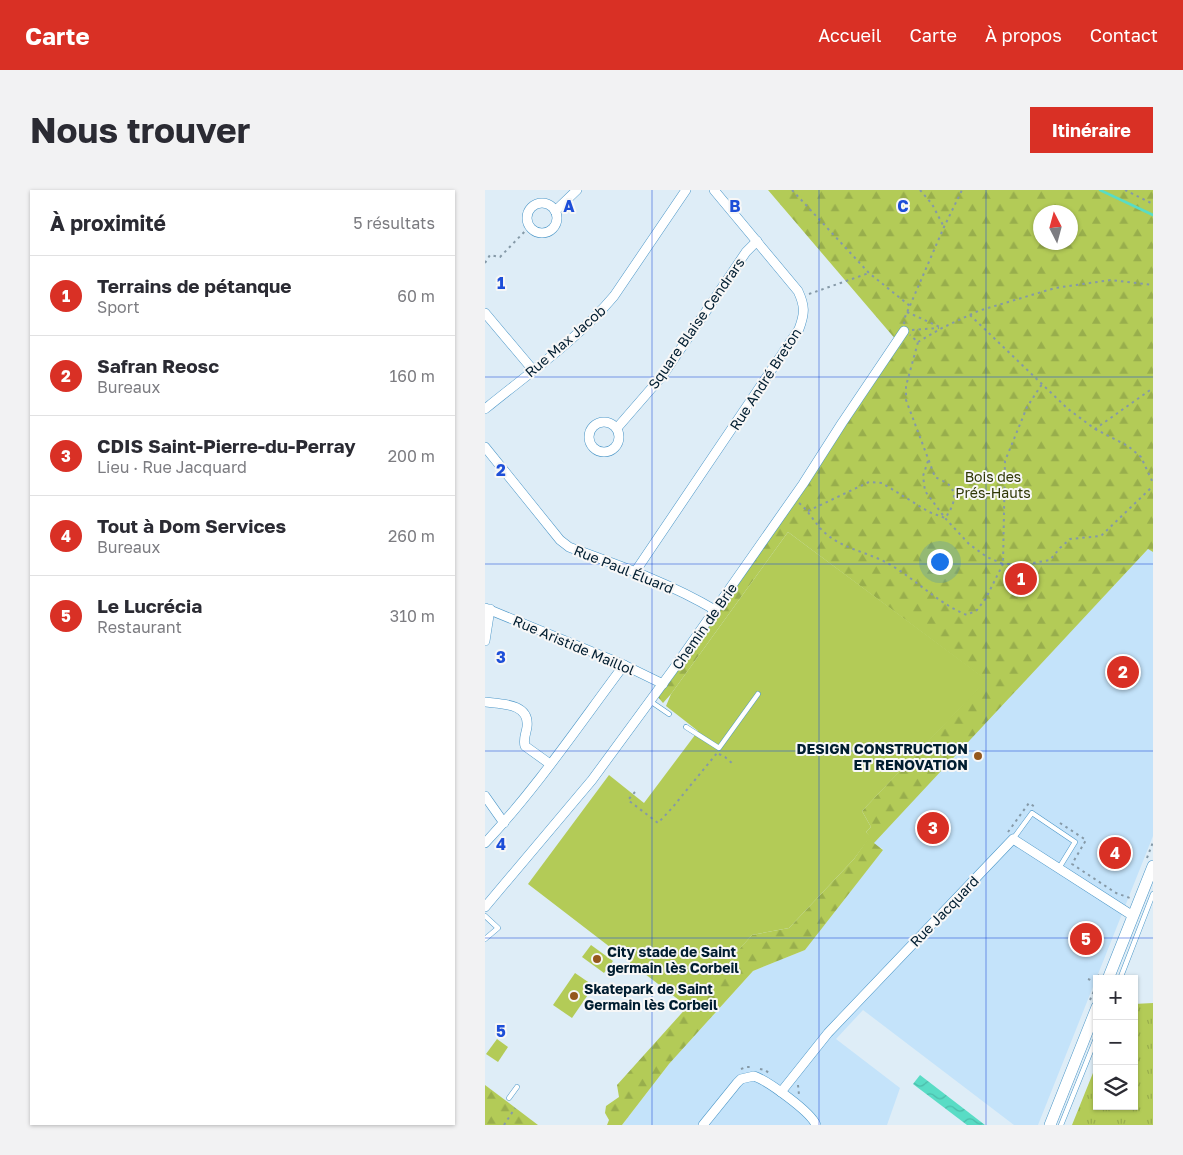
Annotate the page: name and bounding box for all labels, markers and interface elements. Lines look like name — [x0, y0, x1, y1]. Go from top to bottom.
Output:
text: Carte — [25, 21, 90, 50]
text: Accueil — [818, 24, 882, 46]
text: Carte — [910, 24, 957, 46]
text: À propos — [985, 24, 1062, 46]
text: Contact — [1090, 24, 1158, 46]
button: Itinéraire — [1030, 107, 1153, 153]
text: Nous trouver — [30, 109, 250, 151]
text: A — [563, 196, 575, 216]
text: B — [729, 196, 741, 216]
text: C — [897, 196, 909, 216]
north arrow — [1033, 205, 1078, 250]
text: À proximité — [50, 210, 166, 236]
text: 5 résultats — [353, 213, 435, 233]
street label: Square Blaise Cendrars — [644, 254, 748, 392]
text: 1 — [497, 273, 505, 293]
text: Terrains de pétanque — [97, 274, 291, 297]
text: 1 — [62, 286, 70, 306]
text: 60 m — [397, 286, 435, 306]
text: Sport — [97, 297, 140, 317]
street label: Rue Max Jacob — [521, 302, 609, 380]
street label: Rue André Breton — [726, 325, 804, 433]
text: Safran Reosc — [97, 354, 219, 377]
text: 2 — [61, 366, 71, 386]
text: 160 m — [389, 366, 435, 386]
text: Bureaux — [97, 377, 160, 397]
text: CDIS Saint-Pierre-du-Perray — [97, 434, 356, 457]
text: 3 — [61, 446, 71, 466]
text: 200 m — [388, 446, 435, 466]
text: Lieu · Rue Jacquard — [97, 457, 247, 477]
text: 2 — [496, 460, 506, 480]
park label: Bois des Prés-Hauts — [955, 468, 1031, 501]
text: Tout à Dom Services — [97, 514, 286, 537]
text: 4 — [61, 526, 71, 546]
text: 260 m — [388, 526, 435, 546]
text: Bureaux — [97, 537, 160, 557]
street label: Rue Paul Éluard — [572, 541, 676, 597]
your location — [927, 549, 953, 575]
pin: 1 — [1005, 560, 1037, 598]
street label: Chemin de Brie — [668, 580, 740, 672]
text: Le Lucrécia — [97, 594, 202, 617]
text: 5 — [61, 606, 71, 626]
text: 310 m — [390, 606, 435, 626]
street label: Rue Aristide Maillol — [511, 612, 637, 678]
text: Restaurant — [97, 617, 182, 637]
text: 3 — [496, 647, 506, 667]
pin: 2 — [1107, 653, 1139, 691]
place label: DESIGN CONSTRUCTION ET RENOVATION — [796, 740, 968, 773]
marker: DESIGN CONSTRUCTION ET RENOVATION — [972, 750, 984, 762]
pin: 3 — [917, 809, 949, 847]
text: 4 — [496, 834, 506, 854]
pin: 4 — [1099, 834, 1131, 872]
street label: Rue Jacquard — [906, 872, 982, 950]
pin: 5 — [1070, 920, 1102, 958]
place label: City stade de Saint germain lès Corbeil — [607, 943, 739, 976]
marker: City stade de Saint germain lès Corbeil — [591, 953, 603, 965]
map controls — [1093, 975, 1138, 1110]
button: + — [1093, 975, 1138, 1020]
place label: Skatepark de Saint Germain lès Corbeil — [584, 980, 718, 1013]
marker: Skatepark de Saint Germain lès Corbeil — [568, 990, 580, 1002]
button: − — [1093, 1020, 1138, 1065]
text: 5 — [496, 1021, 506, 1041]
button: layers — [1093, 1065, 1138, 1110]

